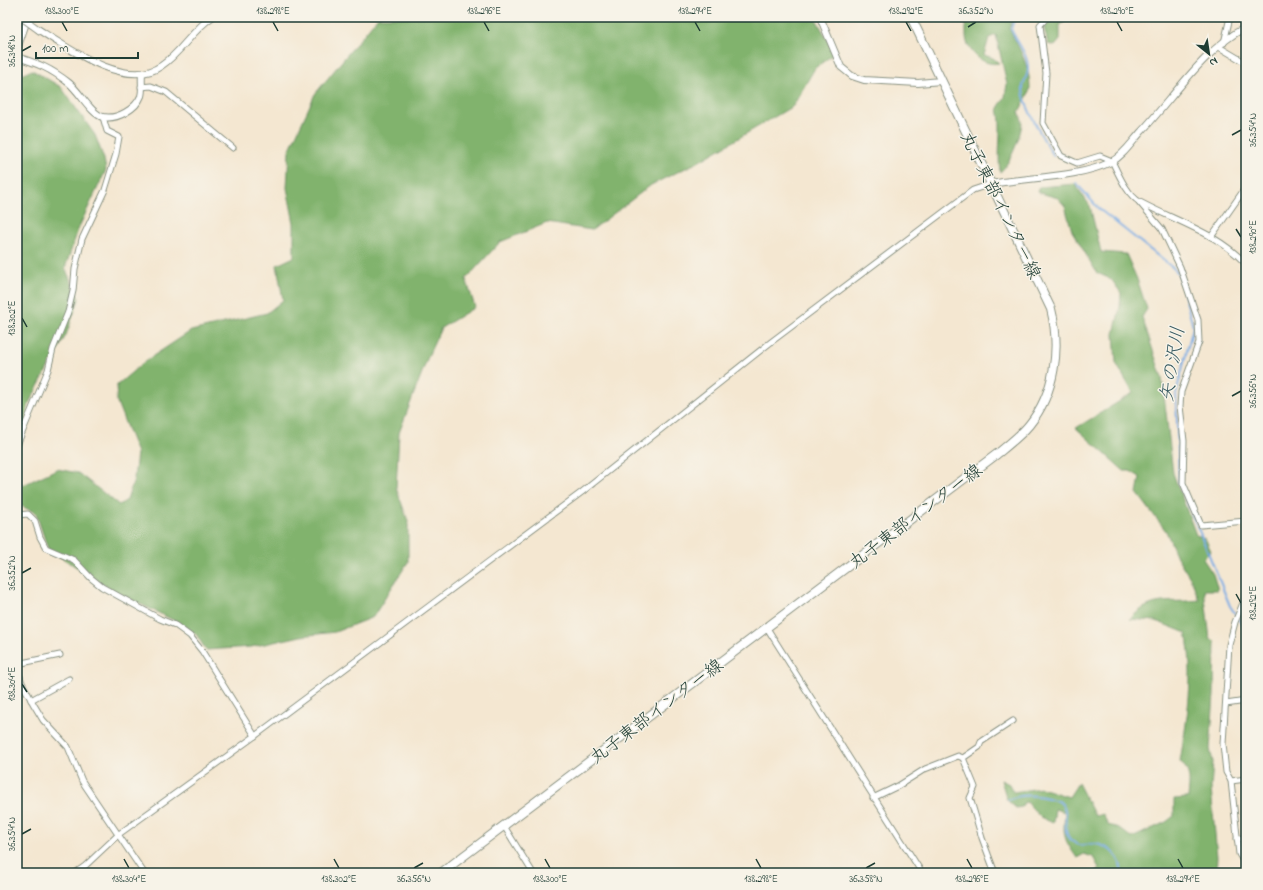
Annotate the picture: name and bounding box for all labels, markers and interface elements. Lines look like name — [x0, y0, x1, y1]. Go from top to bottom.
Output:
text: 138.300°E — [45, 4, 79, 19]
text: 138.298°E — [256, 4, 290, 19]
text: 138.296°E — [467, 4, 501, 19]
text: 138.294°E — [678, 4, 712, 19]
text: 138.292°E — [889, 4, 923, 19]
text: 36.352°N — [959, 4, 994, 19]
text: 138.290°E — [1100, 4, 1134, 19]
scale bar — [36, 34, 138, 60]
north arrow — [1189, 34, 1229, 74]
text: 36.348°N — [5, 35, 20, 67]
text: 100 m — [42, 40, 69, 58]
text: N — [1206, 53, 1221, 71]
text: 36.354°N — [1246, 113, 1261, 147]
street label: 丸子東部インター線 — [952, 128, 1046, 284]
text: 138.290°E — [1246, 220, 1261, 254]
text: 138.302°E — [5, 300, 20, 336]
water label: 矢の沢川 — [1154, 325, 1193, 404]
text: 36.356°N — [1246, 374, 1261, 408]
street label: 丸子東部インター線 — [844, 459, 988, 577]
text: 36.352°N — [5, 555, 20, 590]
text: 138.292°E — [1246, 586, 1261, 620]
street label: 丸子東部インター線 — [585, 654, 729, 772]
text: 138.304°E — [5, 667, 20, 701]
text: 36.354°N — [5, 817, 20, 851]
text: 138.304°E — [112, 872, 146, 887]
text: 138.302°E — [321, 872, 357, 887]
text: 36.356°N — [397, 872, 431, 887]
text: 138.300°E — [533, 872, 567, 887]
text: 138.298°E — [744, 872, 778, 887]
text: 36.358°N — [849, 872, 883, 887]
text: 138.296°E — [955, 872, 989, 887]
text: 138.294°E — [1166, 872, 1200, 887]

